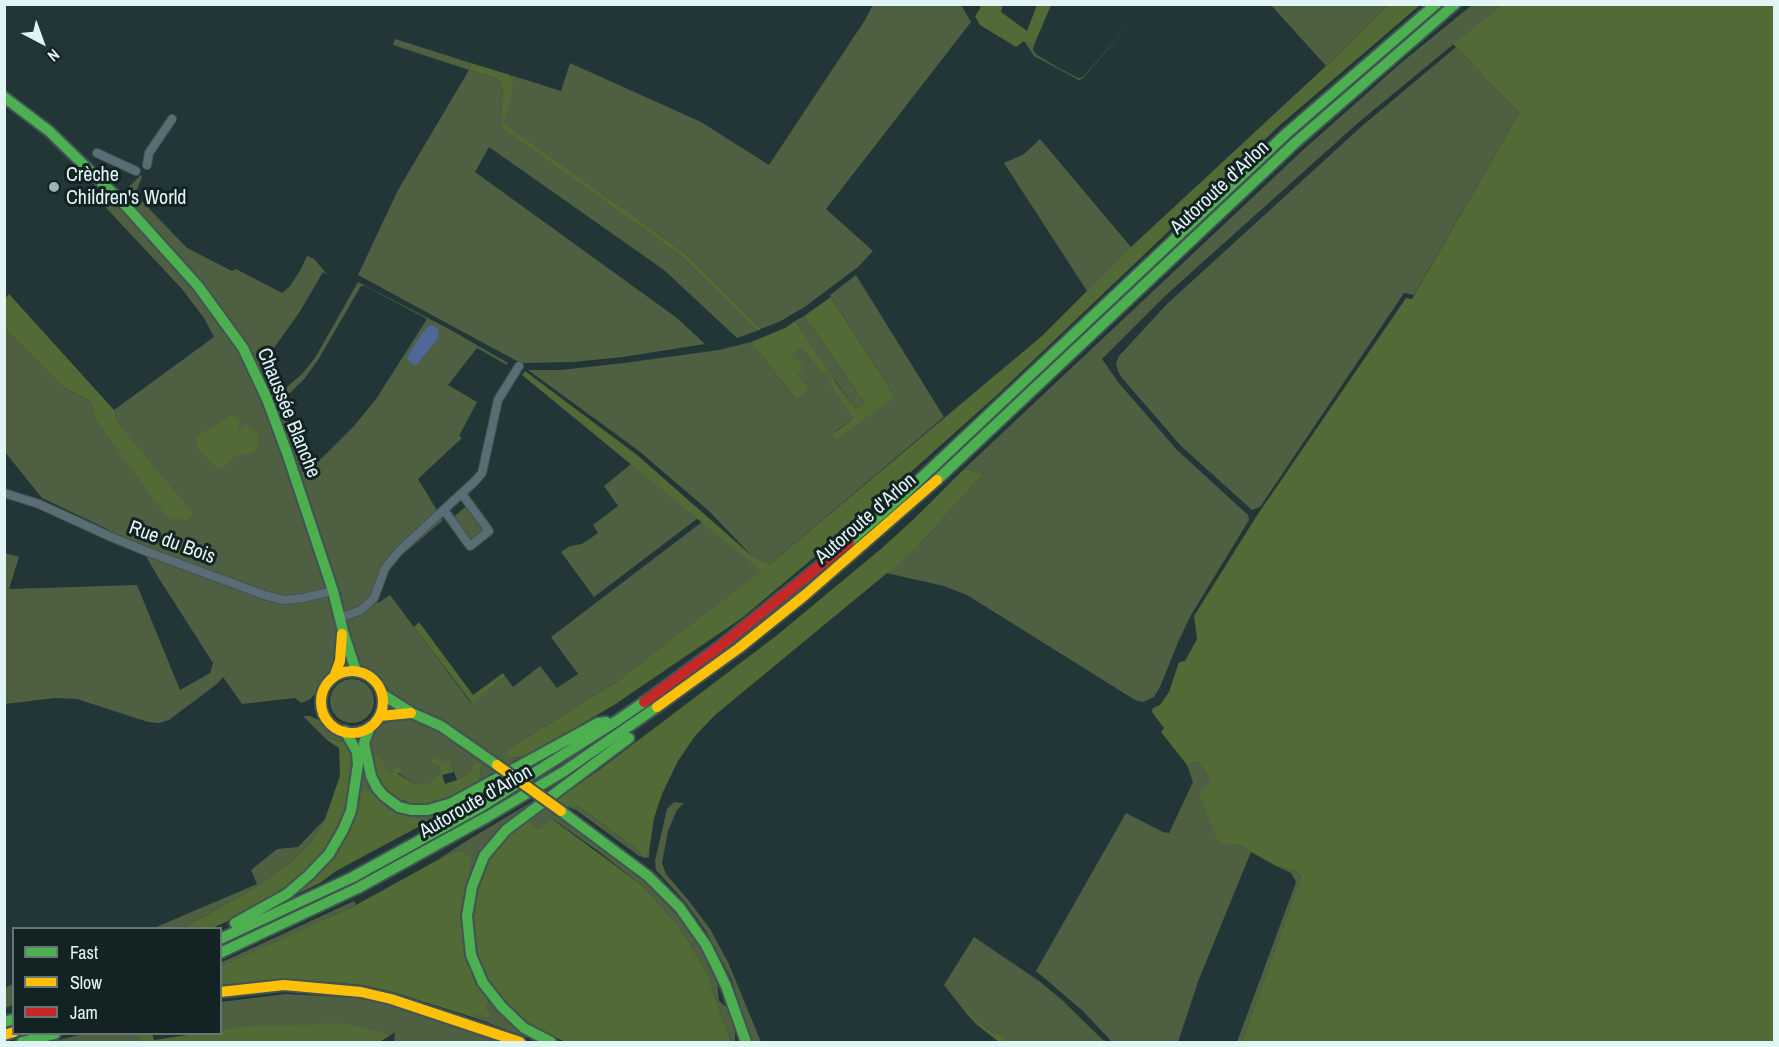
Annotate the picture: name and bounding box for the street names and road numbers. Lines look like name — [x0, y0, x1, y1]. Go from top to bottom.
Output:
street label: Autoroute d'Arlon — [1166, 136, 1274, 240]
street label: Chaussée Blanche — [251, 345, 325, 481]
street label: Autoroute d'Arlon — [810, 469, 922, 569]
street label: Rue du Bois — [125, 516, 219, 570]
street label: Autoroute d'Arlon — [415, 760, 537, 844]

